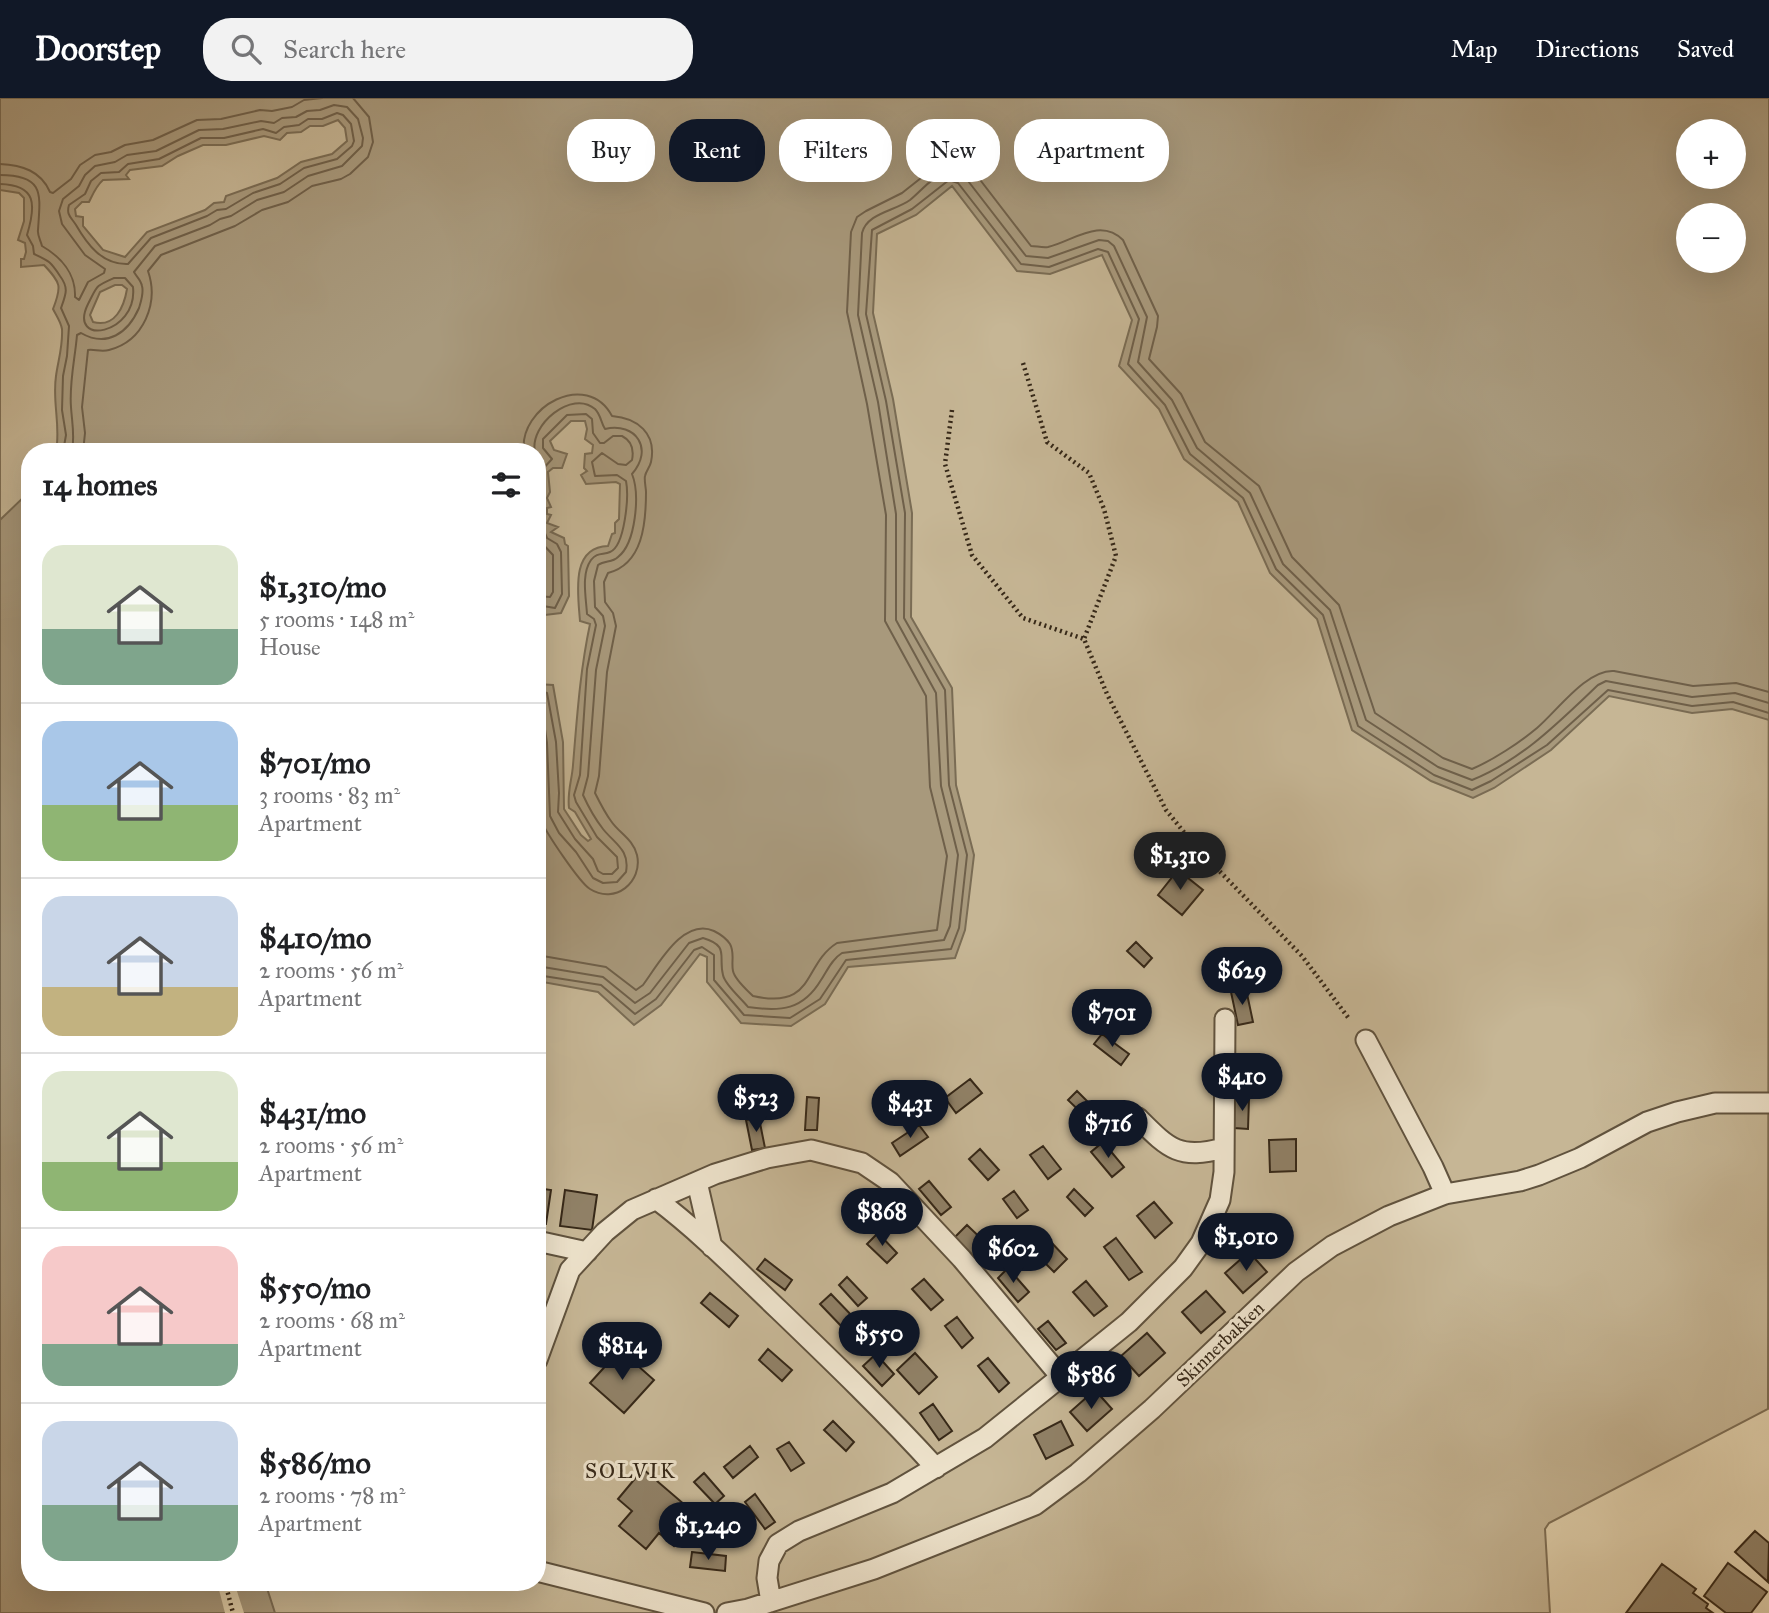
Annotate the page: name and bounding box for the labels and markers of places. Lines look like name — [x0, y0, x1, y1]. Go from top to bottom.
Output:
pin: $1,310 — [1123, 832, 1237, 892]
pin: $629 — [1201, 948, 1283, 1007]
pin: $701 — [1071, 990, 1153, 1049]
pin: $410 — [1201, 1054, 1283, 1113]
pin: $523 — [715, 1074, 797, 1134]
pin: $431 — [869, 1080, 951, 1140]
pin: $716 — [1067, 1100, 1149, 1160]
pin: $868 — [841, 1188, 923, 1248]
pin: $1,010 — [1189, 1214, 1303, 1273]
pin: $602 — [972, 1226, 1054, 1285]
pin: $550 — [838, 1310, 920, 1370]
pin: $814 — [581, 1322, 663, 1382]
pin: $586 — [1050, 1352, 1132, 1411]
pin: $1,240 — [651, 1502, 765, 1562]

